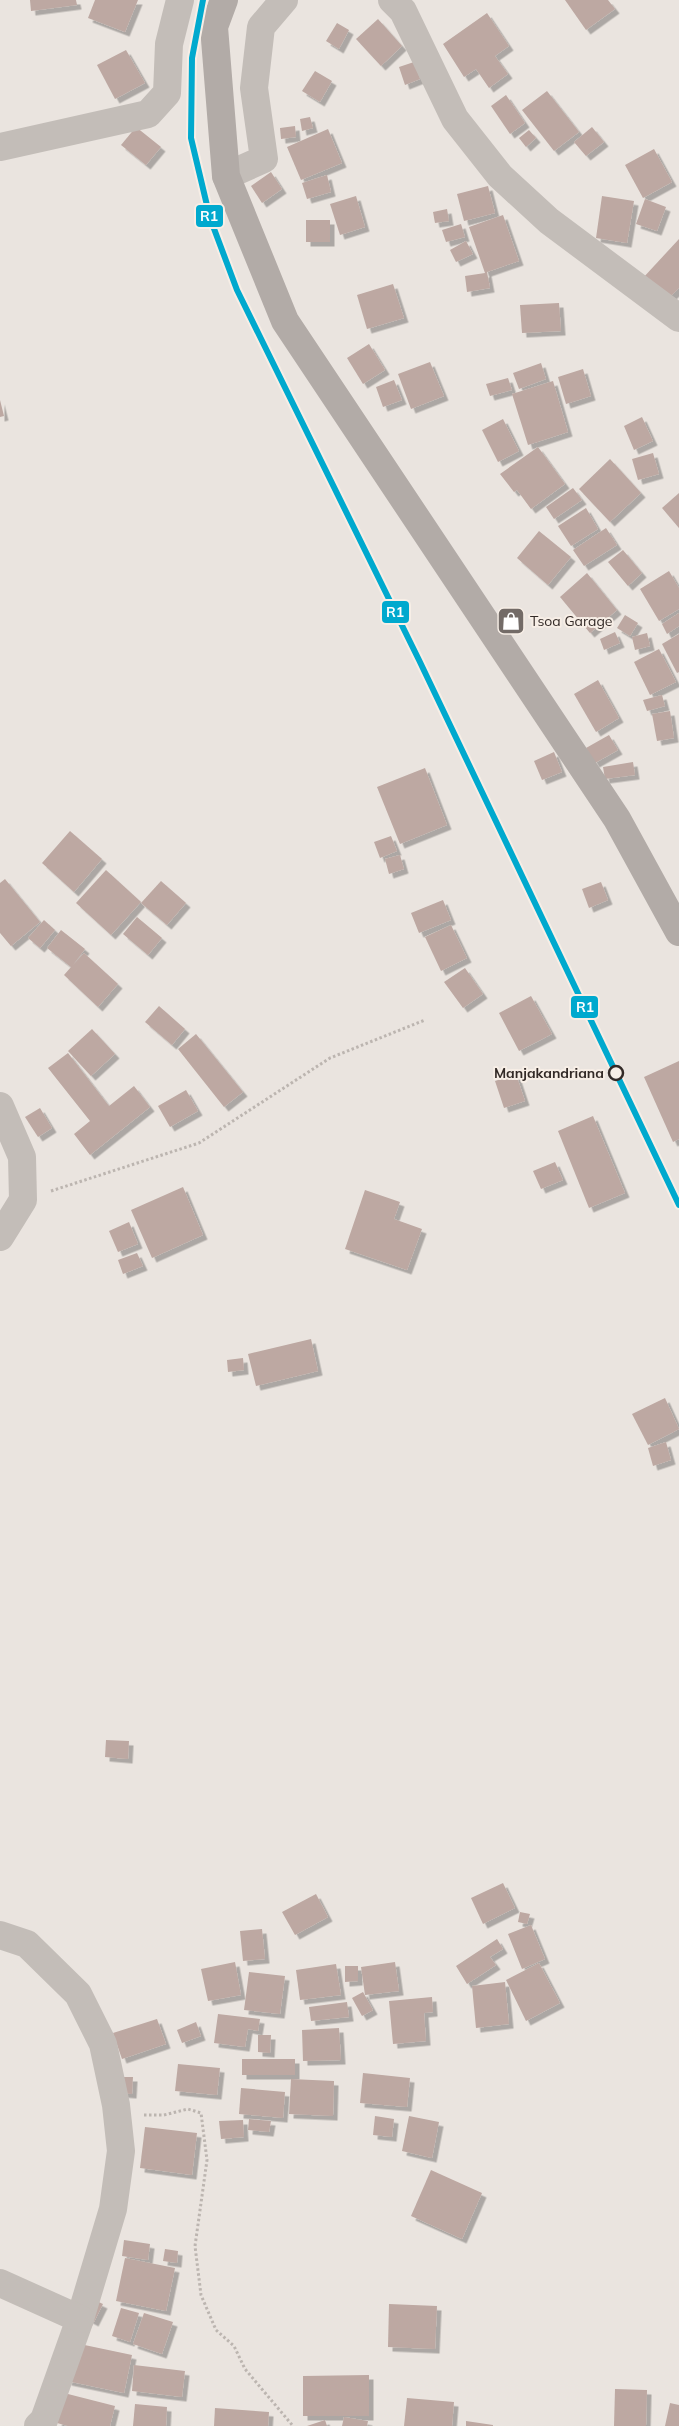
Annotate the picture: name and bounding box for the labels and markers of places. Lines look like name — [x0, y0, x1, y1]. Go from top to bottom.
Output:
shop icon: Tsoa Garage — [496, 606, 526, 636]
place label: Tsoa Garage — [530, 612, 612, 630]
place label: Manjakandriana — [494, 1064, 604, 1082]
marker: Manjakandriana — [608, 1065, 624, 1081]

